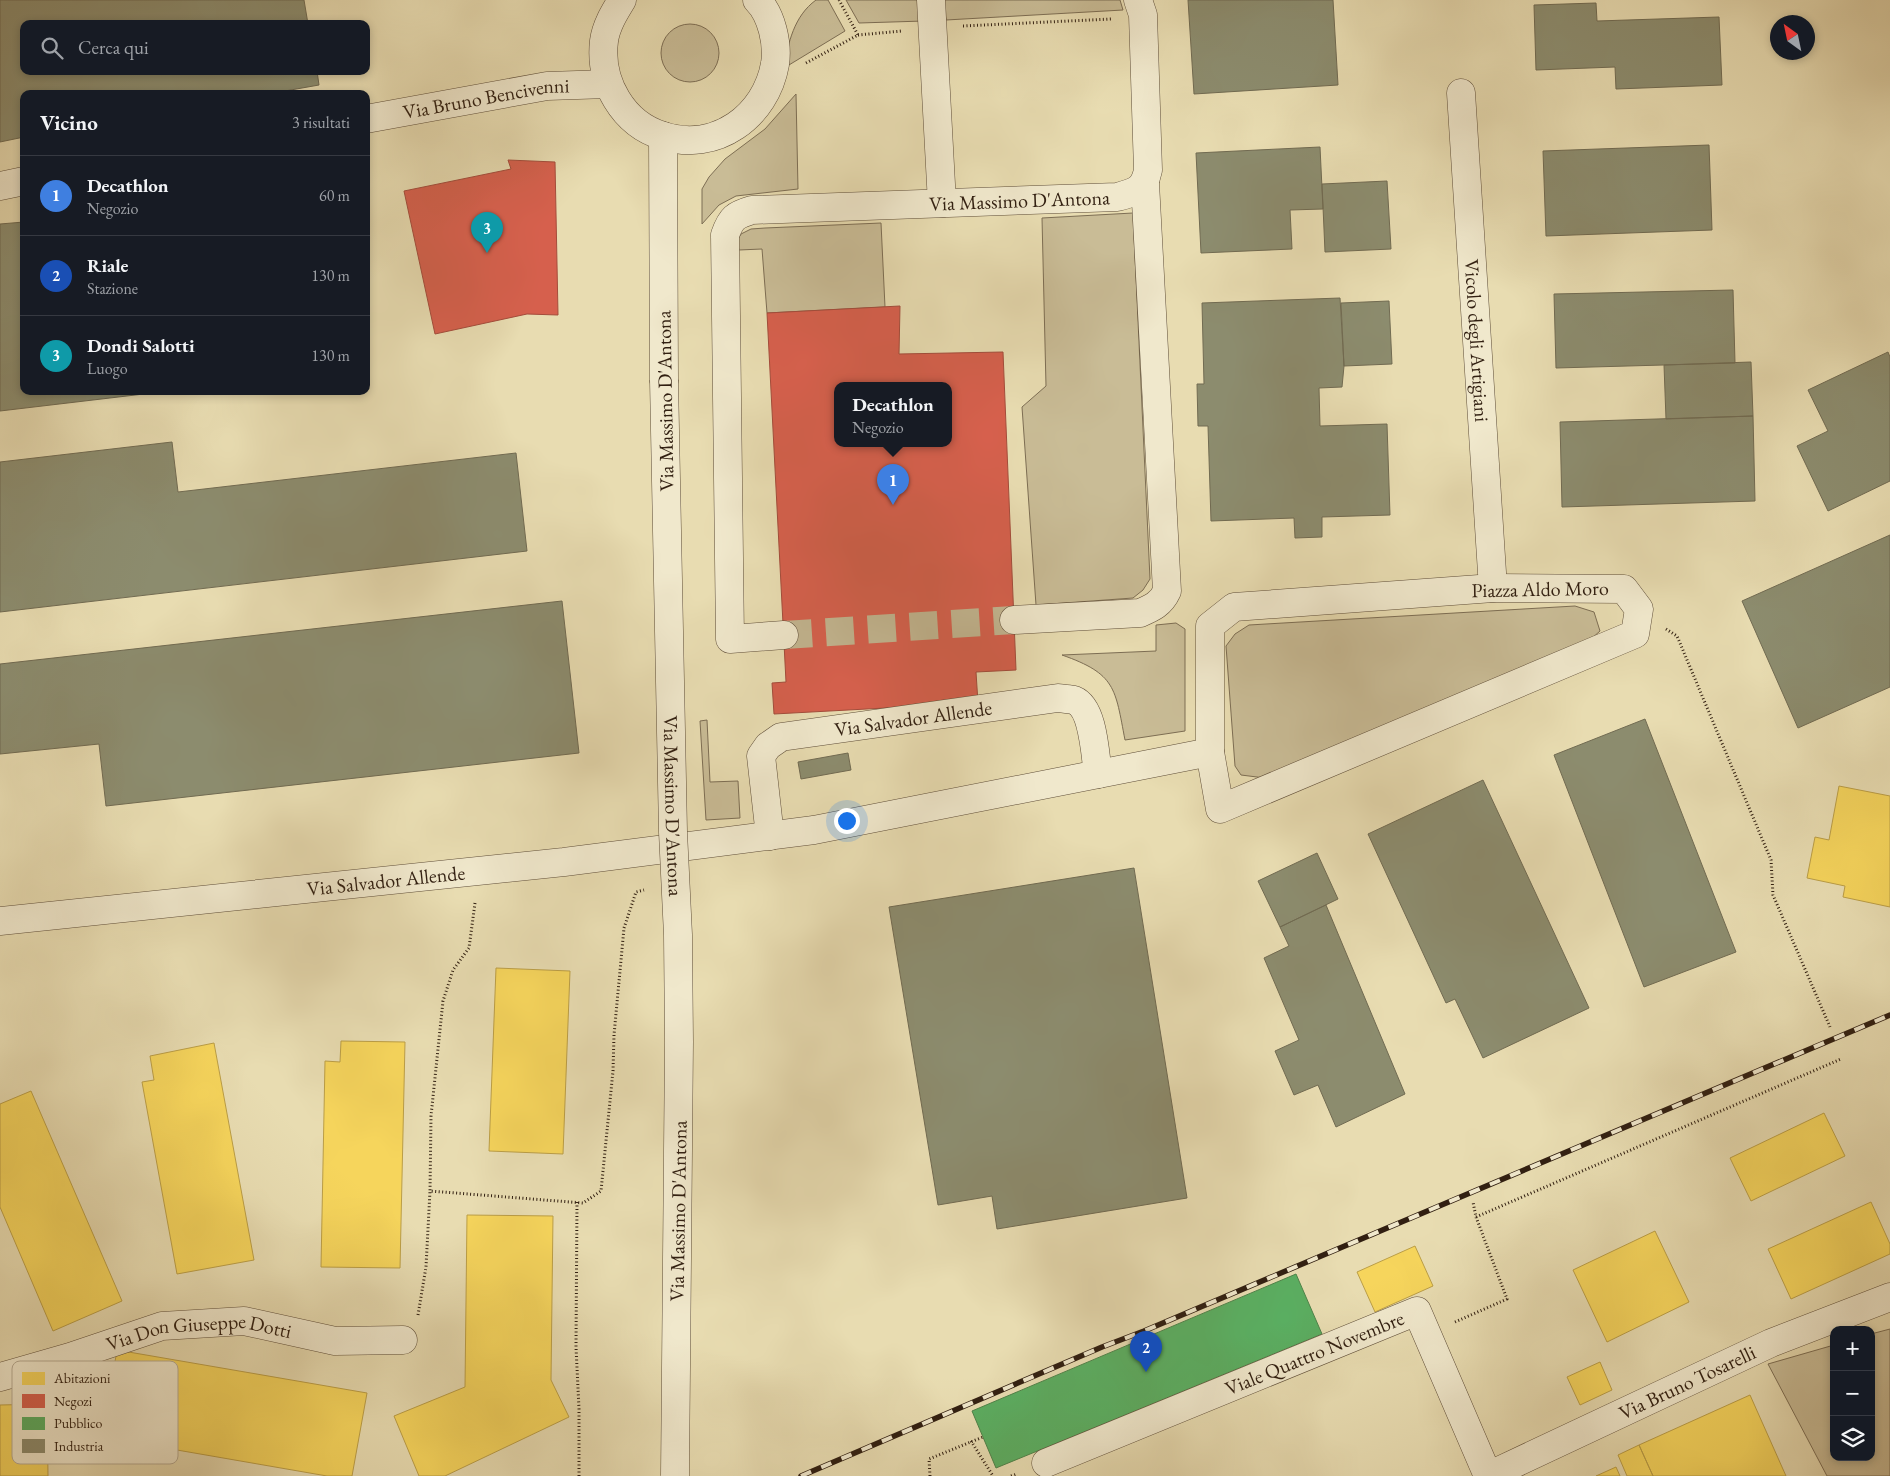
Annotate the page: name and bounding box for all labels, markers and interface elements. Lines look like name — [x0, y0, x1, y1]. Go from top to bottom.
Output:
north arrow — [1770, 15, 1815, 60]
search box — [20, 20, 370, 75]
icon: search — [38, 34, 66, 62]
text: Cerca qui — [78, 35, 149, 60]
street label: Via Bruno Bencivenni — [401, 72, 570, 125]
text: Vicino — [40, 109, 98, 136]
text: 3 risultati — [292, 112, 350, 133]
text: Decathlon — [87, 173, 168, 198]
street label: Via Massimo D'Antona — [929, 184, 1111, 217]
text: 1 — [52, 185, 60, 206]
text: 60 m — [319, 185, 350, 206]
text: Negozio — [87, 198, 138, 219]
pin: 3 — [471, 212, 503, 253]
text: Riale — [87, 253, 128, 278]
street label: Vicolo degli Artigiani — [1459, 258, 1495, 423]
text: 2 — [52, 265, 60, 286]
text: 130 m — [311, 265, 350, 286]
text: Stazione — [87, 278, 138, 299]
street label: Via Massimo D'Antona — [650, 310, 680, 492]
text: Dondi Salotti — [87, 333, 195, 358]
text: 3 — [52, 345, 60, 366]
text: 130 m — [311, 345, 350, 366]
text: Luogo — [87, 358, 128, 379]
popup — [834, 382, 952, 447]
text: Decathlon — [852, 392, 934, 417]
text: Negozio — [852, 417, 904, 438]
pin: 1 — [877, 464, 909, 505]
street label: Piazza Aldo Moro — [1471, 575, 1609, 603]
street label: Via Salvador Allende — [833, 694, 994, 742]
street label: Via Massimo D'Antona — [658, 715, 689, 897]
your location — [834, 808, 860, 834]
street label: Via Salvador Allende — [305, 859, 467, 902]
street label: Via Massimo D'Antona — [663, 1120, 693, 1302]
street label: Viale Quattro Novembre — [1221, 1305, 1408, 1401]
street label: Via Don Giuseppe Dotti — [103, 1308, 294, 1357]
map controls — [1830, 1326, 1875, 1461]
button: + — [1830, 1326, 1875, 1371]
pin: 2 — [1130, 1331, 1162, 1372]
street label: Via Bruno Tosarelli — [1615, 1339, 1760, 1426]
legend — [12, 1361, 178, 1464]
text: Abitazioni — [53, 1369, 111, 1387]
button: − — [1830, 1371, 1875, 1416]
text: Negozi — [54, 1392, 93, 1410]
text: Pubblico — [54, 1414, 103, 1432]
button: layers — [1830, 1416, 1875, 1461]
text: Industria — [54, 1437, 104, 1455]

